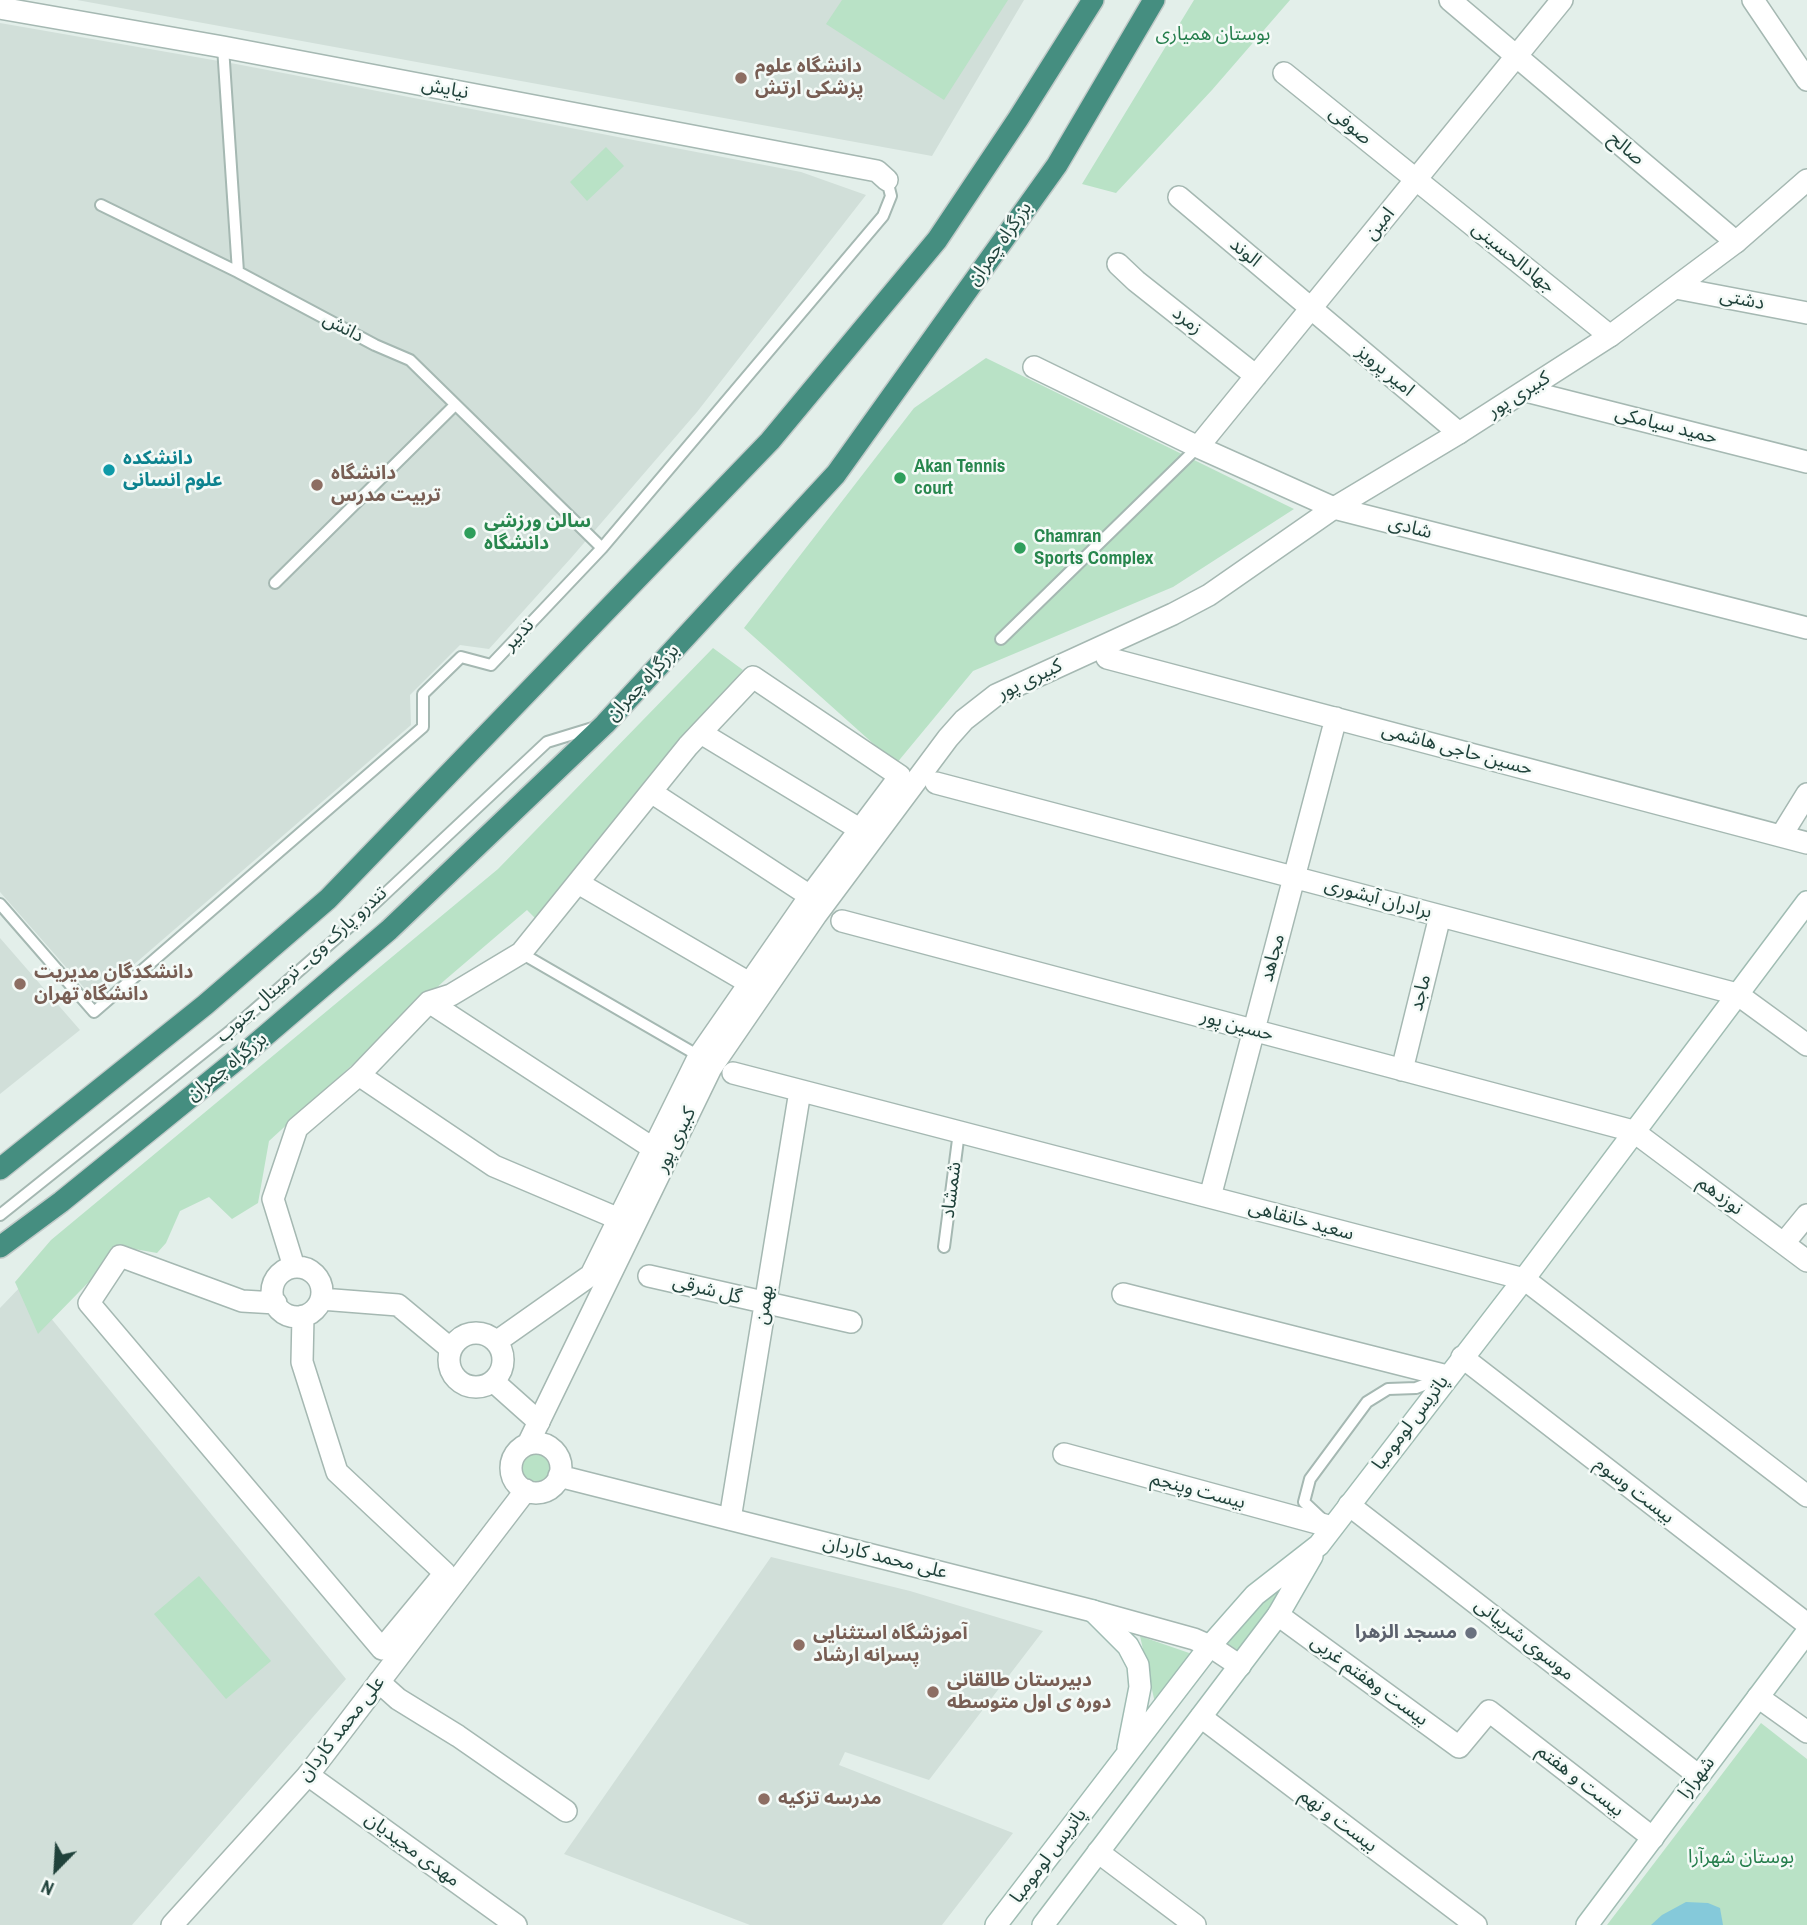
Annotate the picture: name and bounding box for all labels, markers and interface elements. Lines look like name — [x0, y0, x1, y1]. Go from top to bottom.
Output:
park label: بوستان همیاری — [1156, 24, 1270, 46]
place label: دانشگاه علوم پزشکی ارتش — [755, 56, 864, 100]
marker: دانشگاه علوم پزشکی ارتش — [733, 70, 749, 86]
street label: نیایش — [420, 73, 470, 105]
street label: صوفی — [1324, 102, 1376, 150]
street label: صالح — [1603, 127, 1649, 171]
street label: بزرگراه چمران — [963, 198, 1037, 290]
street label: امین — [1360, 203, 1400, 245]
street label: جهادالحسینی — [1467, 217, 1559, 299]
street label: الوند — [1225, 233, 1265, 273]
street label: دشتی — [1718, 285, 1766, 315]
street label: زمرد — [1167, 302, 1207, 340]
street label: دانش — [319, 308, 367, 348]
street label: امیر پرویز — [1351, 340, 1419, 402]
street label: کبیری پور — [1484, 367, 1554, 423]
street label: حمید سیامکی — [1612, 402, 1720, 450]
place label: دانشکده علوم انسانی — [123, 448, 223, 492]
place label: Akan Tennis court — [914, 456, 1006, 500]
marker: دانشکده علوم انسانی — [101, 462, 117, 478]
place label: دانشگاه تربیت مدرس — [331, 463, 441, 507]
marker: Akan Tennis court — [892, 470, 908, 486]
marker: دانشگاه تربیت مدرس — [309, 477, 325, 493]
place label: سالن ورزشی دانشگاه — [484, 511, 591, 555]
street label: شادی — [1386, 512, 1434, 544]
marker: سالن ورزشی دانشگاه — [462, 525, 478, 541]
place label: Chamran Sports Complex — [1034, 526, 1153, 570]
marker: Chamran Sports Complex — [1012, 540, 1028, 556]
street label: تدبیر — [499, 614, 539, 656]
street label: بزرگراه چمران — [602, 640, 684, 726]
street label: کبیری پور — [994, 655, 1066, 705]
street label: حسین حاجی هاشمی — [1379, 719, 1535, 781]
street label: برادران آبشوری — [1322, 874, 1434, 924]
street label: تندرو پارک وی ـ ترمینال جنوب — [212, 882, 392, 1048]
street label: مجاهد — [1256, 932, 1290, 984]
place label: دانشکدگان مدیریت دانشگاه تهران — [34, 962, 193, 1006]
street label: ماجد — [1405, 972, 1437, 1014]
marker: دانشکدگان مدیریت دانشگاه تهران — [12, 976, 28, 992]
street label: حسین پور — [1198, 1005, 1276, 1047]
street label: بزرگراه چمران — [182, 1028, 272, 1106]
street label: کبیری پور — [651, 1104, 701, 1176]
street label: شمشاد — [937, 1161, 967, 1219]
street label: نوزدهم — [1693, 1172, 1747, 1220]
street label: سعید خانقاهی — [1246, 1196, 1356, 1246]
street label: گل شرقی — [670, 1270, 744, 1310]
street label: بهمن — [751, 1284, 779, 1326]
street label: پاتریس لومومبا — [1368, 1371, 1454, 1475]
street label: بیست وسوم — [1590, 1453, 1678, 1529]
street label: بیست وپنجم — [1148, 1467, 1248, 1515]
street label: علی محمد کاردان — [820, 1532, 950, 1584]
street label: موسوی شربیانی — [1470, 1594, 1578, 1686]
place label: مسجد الزهرا — [1355, 1622, 1457, 1644]
place label: آموزشگاه استثنایی پسرانه ارشاد — [813, 1623, 968, 1667]
marker: مسجد الزهرا — [1463, 1625, 1479, 1641]
street label: بیست وهفتم غربی — [1306, 1631, 1432, 1731]
marker: آموزشگاه استثنایی پسرانه ارشاد — [791, 1637, 807, 1653]
place label: دبیرستان طالقانی دوره ی اول متوسطه — [947, 1670, 1111, 1714]
street label: علی محمد کاردان — [294, 1672, 390, 1786]
marker: دبیرستان طالقانی دوره ی اول متوسطه — [925, 1684, 941, 1700]
street label: بیست و هفتم — [1532, 1740, 1628, 1822]
street label: شهرآرا — [1674, 1752, 1720, 1804]
street label: بیست و نهم — [1295, 1784, 1381, 1858]
place label: مدرسه تزکیه — [778, 1788, 882, 1810]
marker: مدرسه تزکیه — [756, 1791, 772, 1807]
street label: پاتریس لومومبا — [1006, 1804, 1092, 1908]
street label: مهدی مجیدیان — [360, 1808, 464, 1892]
north arrow — [21, 1834, 91, 1904]
park label: بوستان شهرآرا — [1688, 1847, 1794, 1869]
text: N — [37, 1874, 58, 1902]

